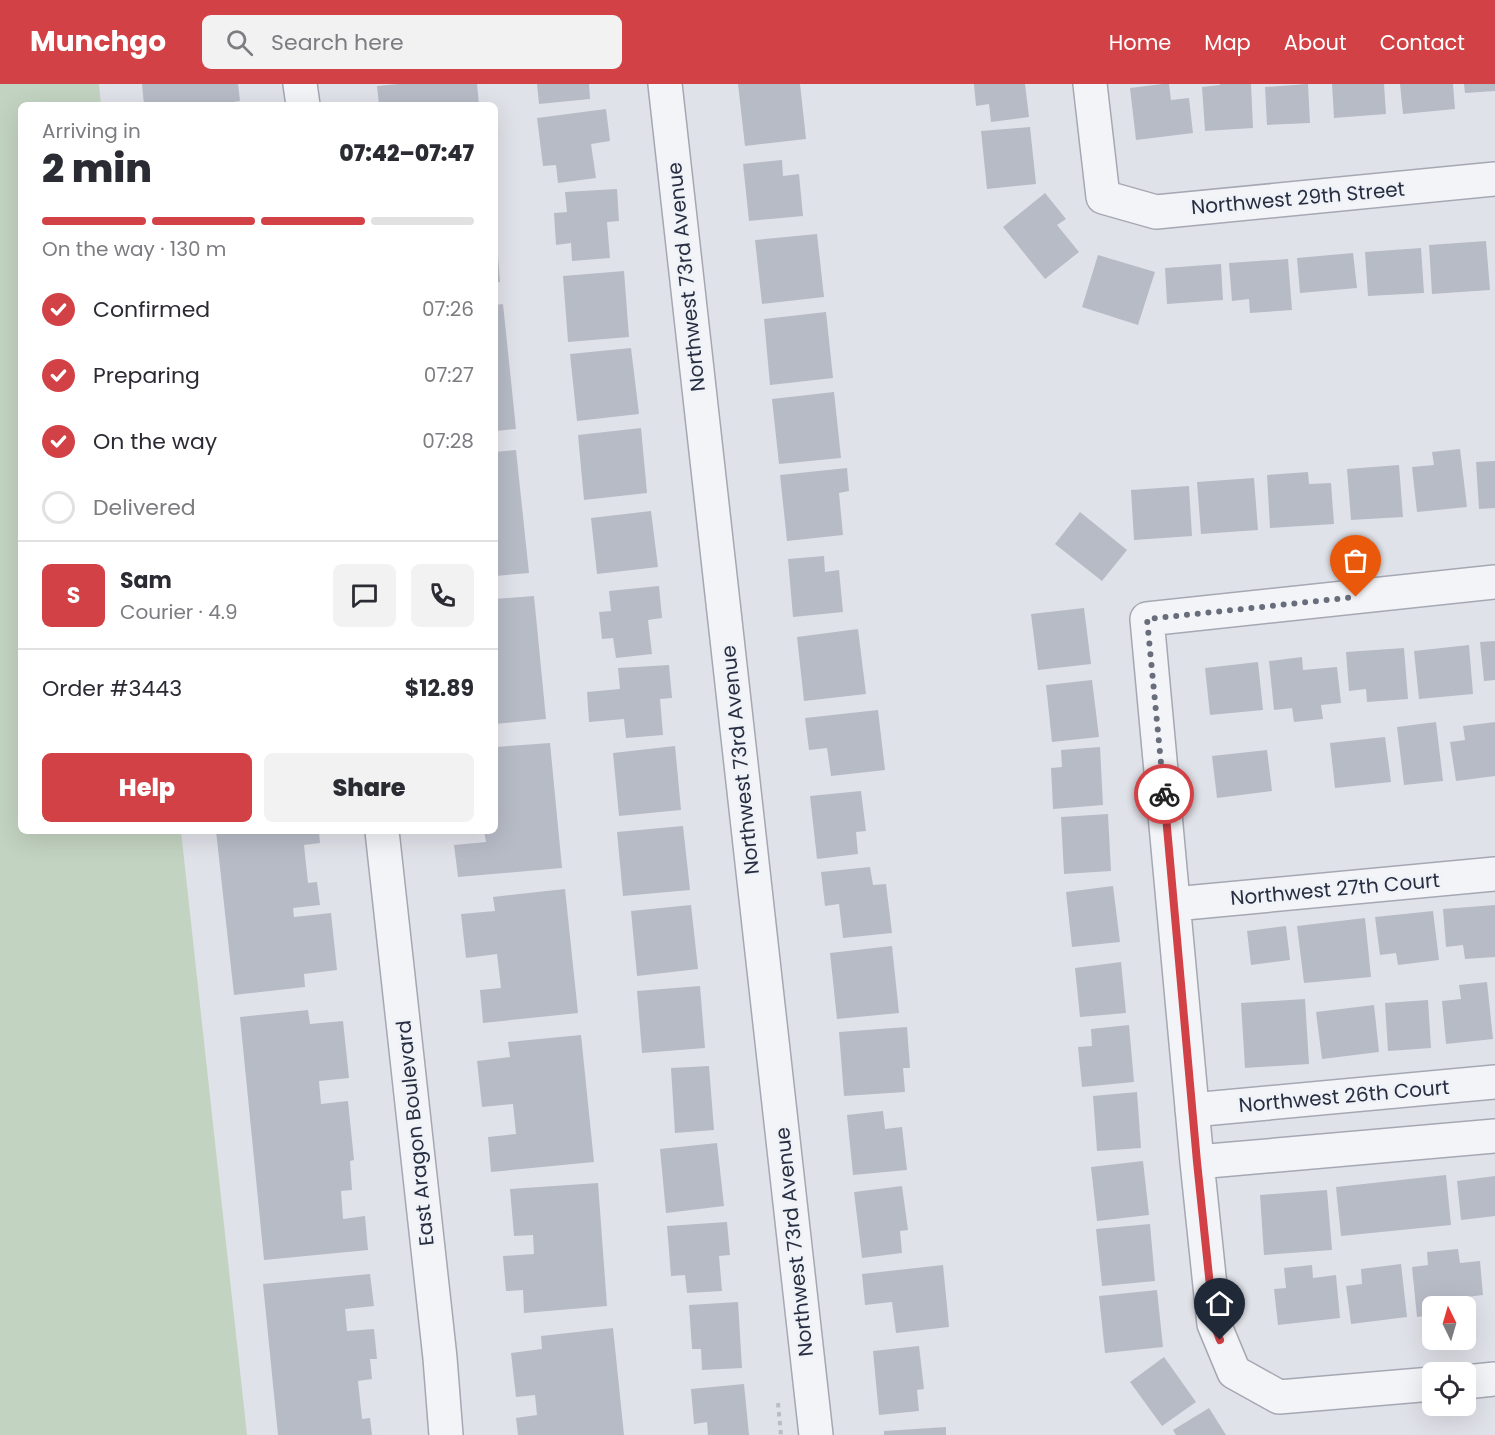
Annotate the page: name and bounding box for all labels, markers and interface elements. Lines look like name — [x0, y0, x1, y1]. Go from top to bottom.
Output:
search box — [202, 15, 622, 69]
text: Munchgo — [30, 22, 166, 61]
icon: search — [223, 26, 256, 59]
text: Search here — [271, 27, 404, 58]
text: Home — [1109, 28, 1171, 57]
text: Map — [1204, 28, 1251, 57]
text: About — [1284, 28, 1347, 57]
text: Contact — [1380, 28, 1465, 57]
text: Arriving in — [42, 117, 141, 145]
text: 07:42–07:47 — [339, 138, 474, 169]
text: 2 min — [42, 141, 152, 196]
street label: Northwest 73rd Avenue — [660, 161, 712, 393]
street label: Northwest 29th Street — [1190, 175, 1406, 221]
text: On the way · 130 m — [42, 235, 226, 263]
icon: check — [42, 293, 75, 326]
text: Confirmed — [93, 294, 210, 325]
text: 07:26 — [422, 295, 474, 323]
icon: check — [42, 359, 75, 392]
text: Preparing — [93, 360, 200, 391]
text: 07:27 — [424, 361, 474, 389]
icon: check — [42, 425, 75, 458]
text: On the way — [93, 426, 217, 457]
text: 07:28 — [422, 427, 474, 455]
text: Delivered — [93, 492, 196, 523]
pin — [1330, 535, 1381, 597]
icon: bag — [1339, 544, 1372, 577]
button: chat — [333, 564, 396, 627]
button: phone — [411, 564, 474, 627]
text: Sam — [120, 565, 172, 596]
text: S — [67, 580, 80, 611]
text: Courier · 4.9 — [120, 598, 238, 626]
street label: Northwest 73rd Avenue — [714, 644, 766, 876]
text: Order #3443 — [42, 673, 182, 704]
text: $12.89 — [405, 673, 474, 704]
button: Help — [42, 753, 252, 822]
button: Share — [264, 753, 474, 822]
courier — [1134, 764, 1194, 824]
icon: bike — [1148, 778, 1181, 811]
street label: Northwest 27th Court — [1229, 866, 1441, 912]
street label: East Aragon Boulevard — [389, 1019, 441, 1247]
street label: Northwest 26th Court — [1237, 1073, 1451, 1119]
street label: Northwest 73rd Avenue — [768, 1126, 820, 1358]
pin — [1194, 1278, 1245, 1340]
icon: home — [1203, 1287, 1236, 1320]
north arrow — [1422, 1296, 1476, 1350]
map controls — [1422, 1296, 1476, 1416]
button: locate — [1422, 1362, 1476, 1416]

